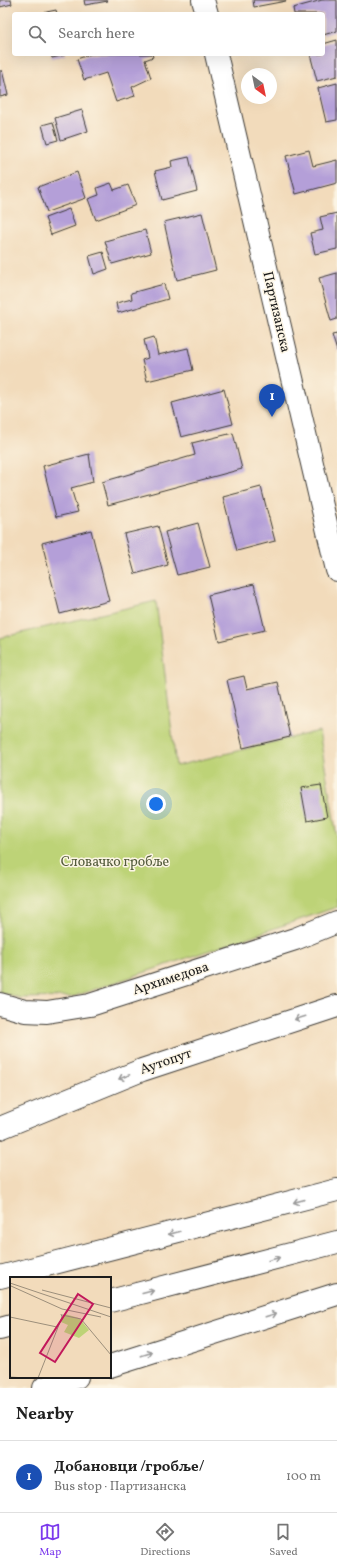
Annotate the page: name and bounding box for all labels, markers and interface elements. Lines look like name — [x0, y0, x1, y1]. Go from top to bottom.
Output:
search box — [12, 12, 325, 56]
icon: search — [26, 23, 48, 45]
text: Search here — [58, 24, 135, 45]
north arrow — [241, 68, 277, 104]
street label: Партизанска — [257, 270, 295, 354]
pin: 1 — [259, 384, 285, 417]
your location — [146, 794, 166, 814]
park label: Словачко гробље — [61, 853, 170, 872]
street label: Архимедова — [130, 958, 212, 1000]
one-way arrow — [293, 1015, 306, 1022]
street label: Аутопут — [137, 1044, 195, 1080]
one-way arrow — [118, 1074, 130, 1082]
one-way arrow — [293, 1197, 306, 1205]
one-way arrow — [167, 1230, 180, 1237]
one-way arrow — [267, 1255, 280, 1262]
inset map — [10, 1277, 111, 1378]
one-way arrow — [141, 1287, 154, 1295]
one-way arrow — [264, 1311, 277, 1318]
one-way arrow — [140, 1350, 153, 1357]
text: Nearby — [16, 1403, 74, 1426]
text: Добановци /гробље/ — [54, 1457, 205, 1478]
text: 1 — [26, 1468, 32, 1486]
text: 100 m — [286, 1468, 321, 1486]
text: Bus stop · Партизанска — [54, 1478, 186, 1496]
tab: Map — [39, 1521, 61, 1560]
tab: Directions — [140, 1521, 191, 1560]
tab: Saved — [269, 1521, 298, 1560]

